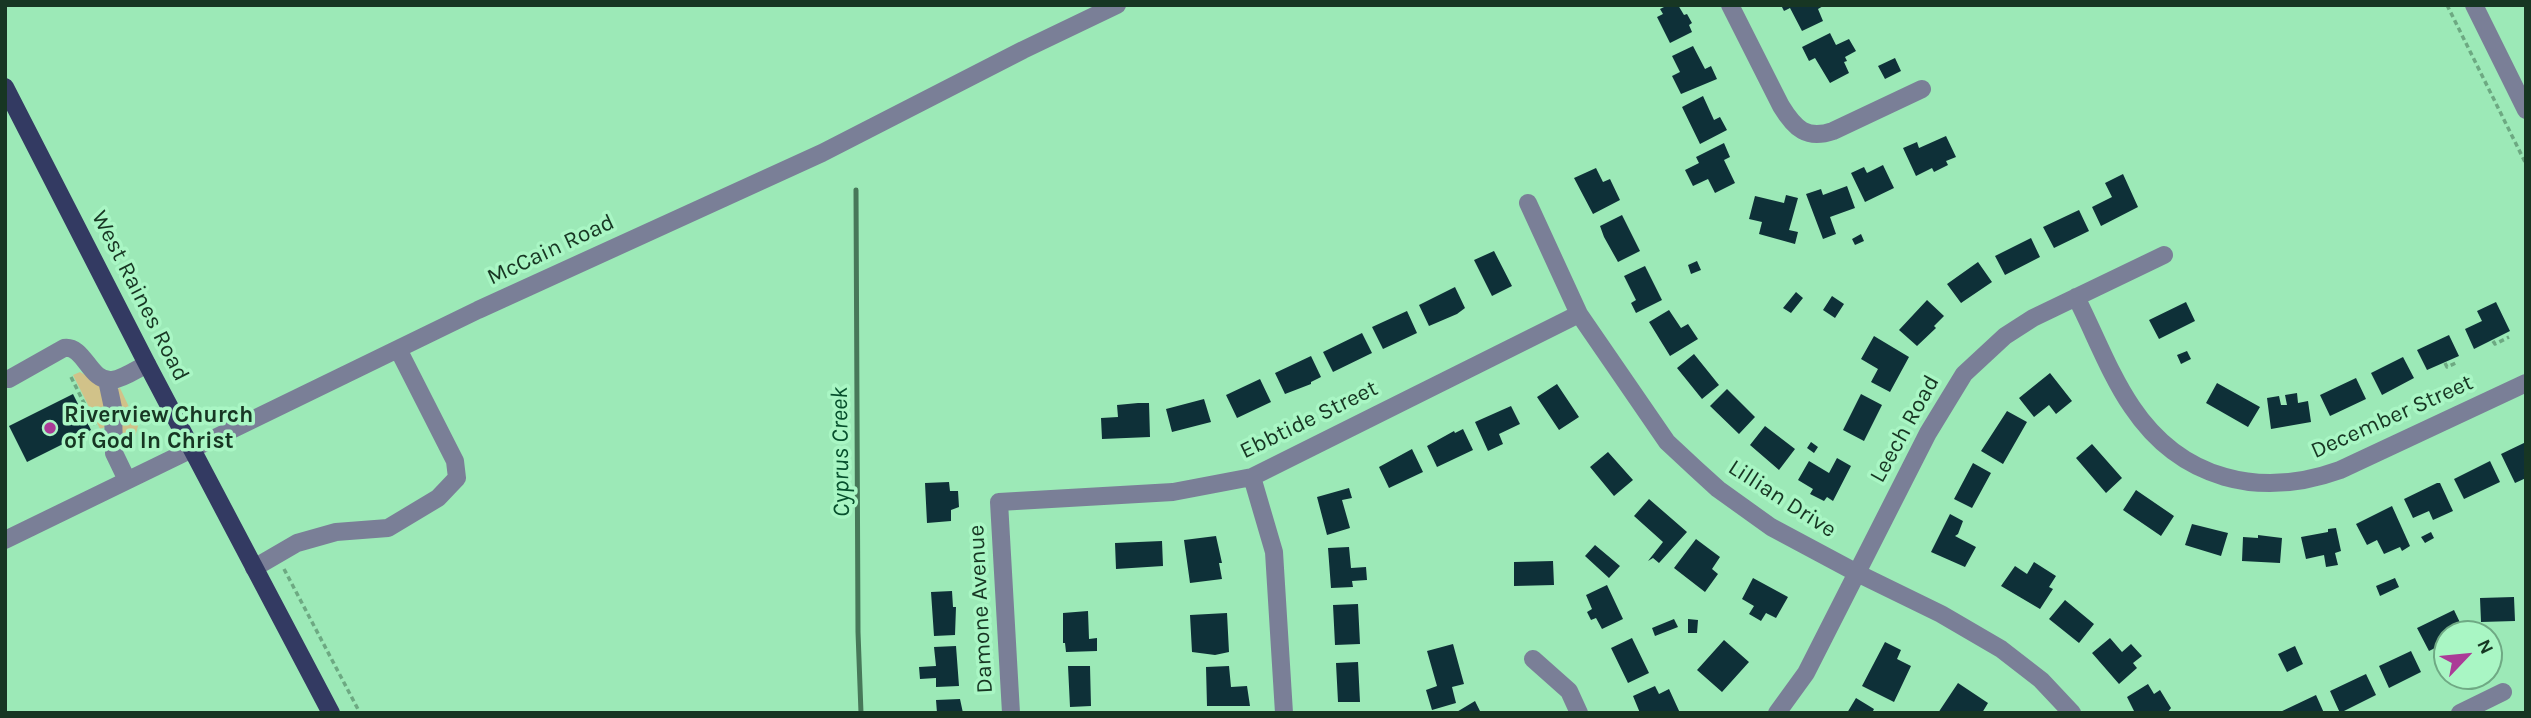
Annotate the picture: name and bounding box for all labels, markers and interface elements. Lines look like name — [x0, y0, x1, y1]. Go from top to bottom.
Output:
street label: West Raines Road — [85, 206, 195, 386]
street label: McCain Road — [483, 208, 619, 292]
street label: December Street — [2307, 369, 2477, 465]
street label: Leech Road — [1864, 370, 1946, 488]
street label: Ebbtide Street — [1236, 375, 1382, 465]
water label: Cyprus Creek — [825, 387, 857, 517]
place label: Riverview Church of God In Christ — [64, 401, 253, 455]
marker: Riverview Church of God In Christ — [42, 420, 58, 436]
street label: Lillian Drive — [1723, 454, 1841, 544]
street label: Damone Avenue — [963, 524, 999, 694]
north arrow — [2433, 620, 2503, 690]
text: N — [2472, 636, 2498, 658]

